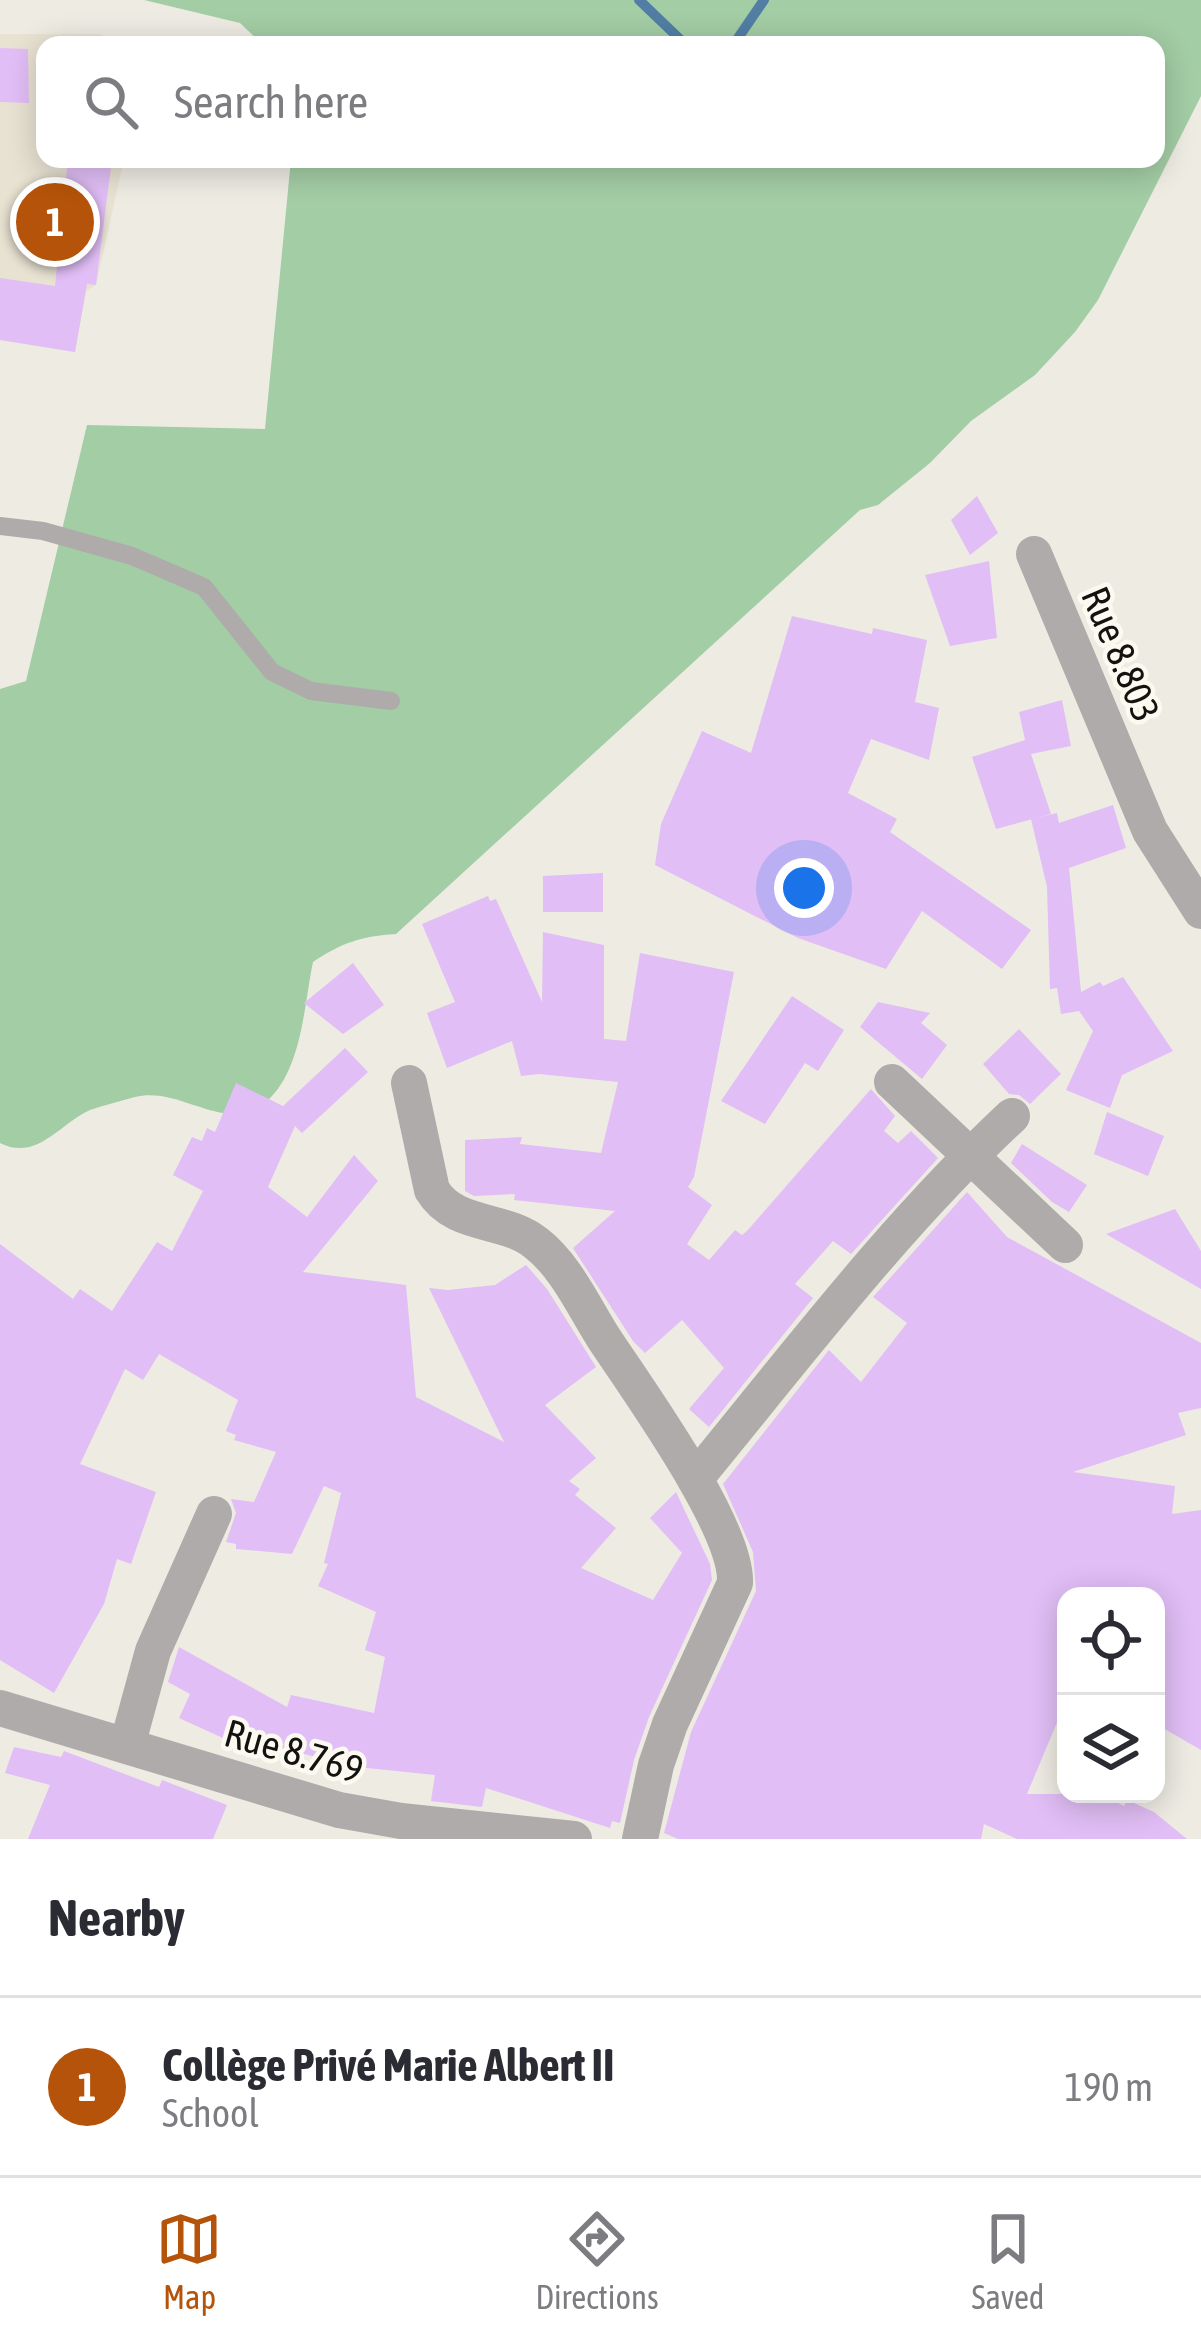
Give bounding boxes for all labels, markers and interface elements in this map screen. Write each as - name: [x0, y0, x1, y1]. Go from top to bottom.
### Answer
- search box: [36, 36, 1165, 168]
- icon: search: [78, 69, 144, 135]
- text: Search here: [174, 76, 368, 128]
- pin: 1: [16, 177, 94, 267]
- street label: Rue 8.803: [1073, 580, 1169, 728]
- your location: [774, 858, 834, 918]
- map controls: [1057, 1587, 1165, 1803]
- button: locate: [1057, 1587, 1165, 1695]
- button: layers: [1057, 1695, 1165, 1803]
- street label: Rue 8.769: [220, 1710, 368, 1792]
- text: Nearby: [48, 1888, 185, 1947]
- text: Collège Privé Marie Albert II: [162, 2039, 615, 2091]
- text: 1: [78, 2065, 96, 2109]
- text: 190 m: [1065, 2065, 1153, 2109]
- text: School: [162, 2091, 259, 2135]
- tab: Map: [156, 2206, 222, 2316]
- tab: Directions: [535, 2206, 659, 2316]
- tab: Saved: [972, 2206, 1044, 2316]

